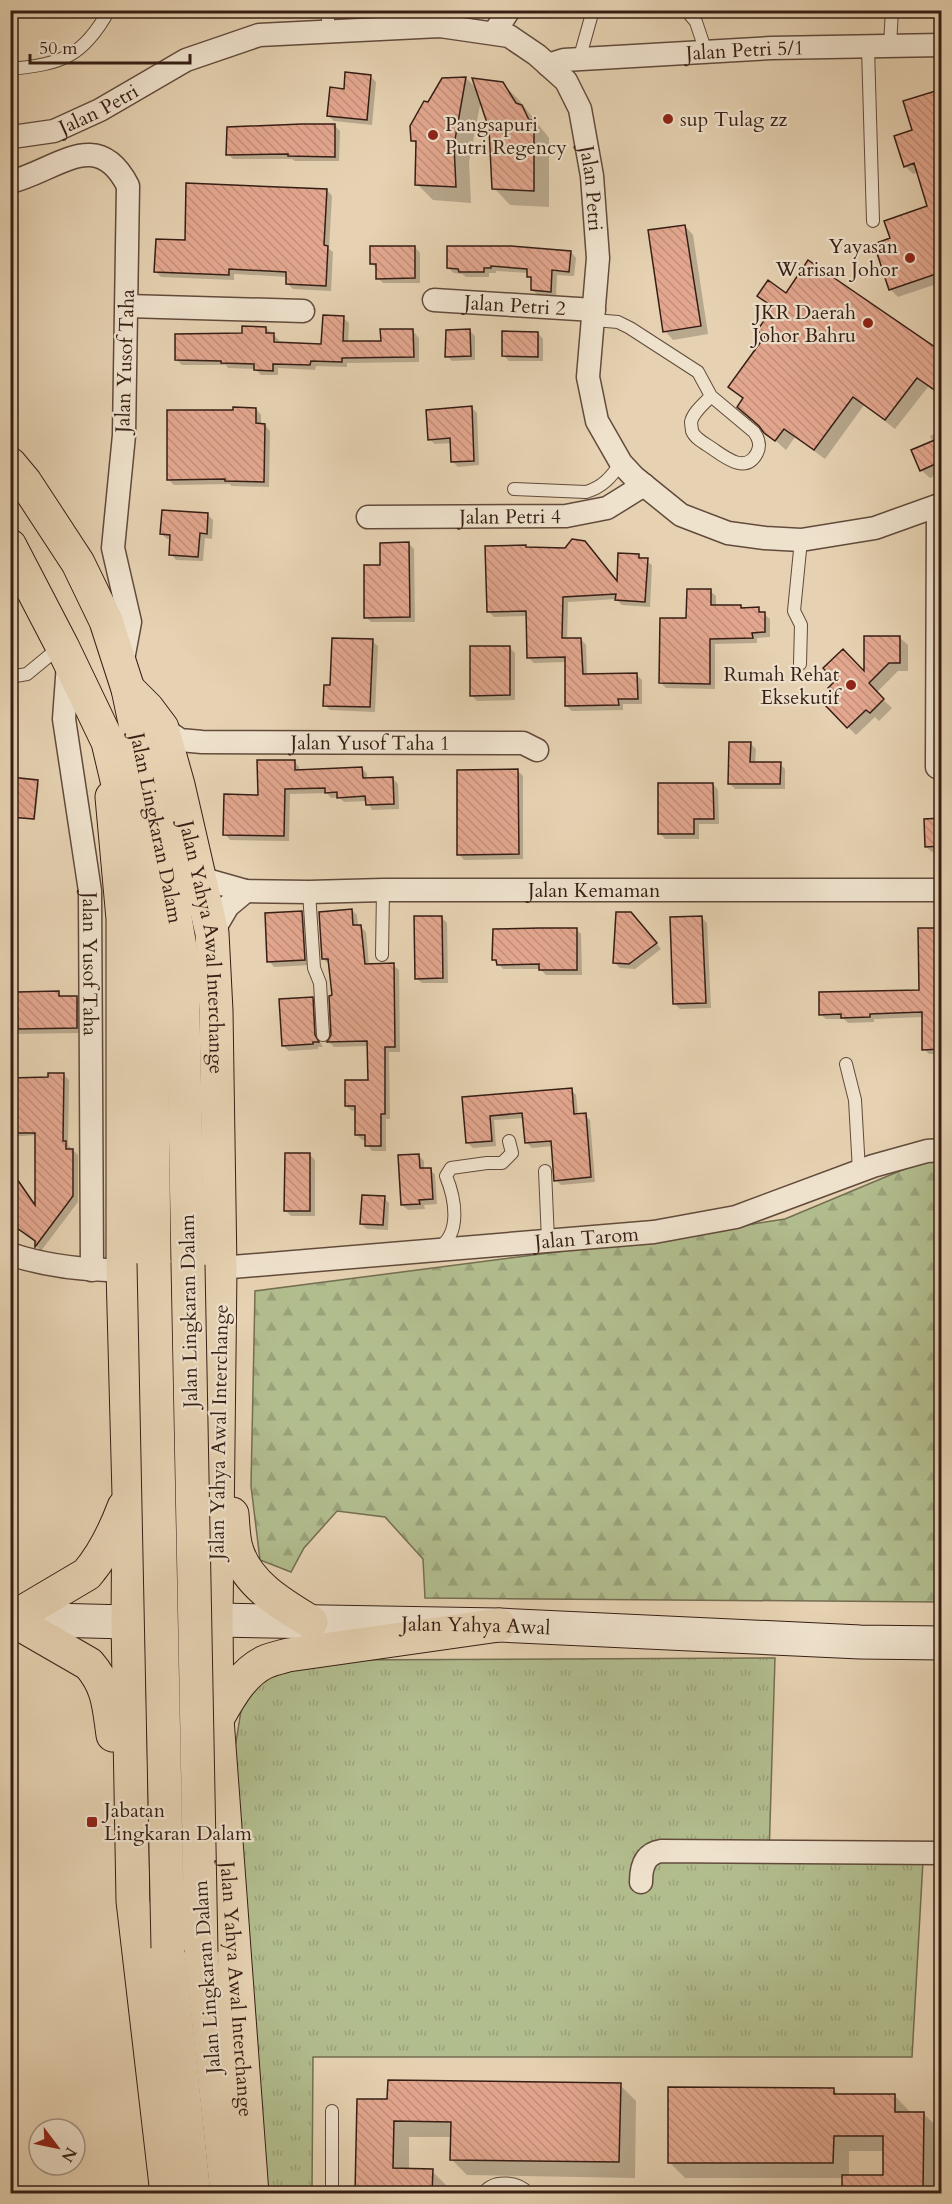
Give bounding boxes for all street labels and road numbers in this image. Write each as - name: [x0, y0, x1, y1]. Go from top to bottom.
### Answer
- street label: Jalan Petri 5/1: [682, 34, 804, 67]
- street label: Jalan Petri: [52, 77, 143, 142]
- street label: Jalan Petri: [573, 140, 610, 233]
- street label: Jalan Yusof Taha: [109, 288, 141, 436]
- street label: Jalan Petri 2: [460, 288, 566, 322]
- street label: Jalan Petri 4: [456, 503, 561, 530]
- street label: Jalan Lingkaran Dalam: [123, 727, 189, 925]
- street label: Jalan Yusof Taha 1: [288, 729, 450, 756]
- street label: Jalan Yahya Awal Interchange: [172, 815, 230, 1074]
- street label: Jalan Kemaman: [525, 877, 661, 904]
- street label: Jalan Yusof Taha: [76, 889, 104, 1036]
- street label: Jalan Lingkaran Dalam: [174, 1214, 204, 1411]
- street label: Jalan Tarom: [531, 1220, 640, 1256]
- street label: Jalan Yahya Awal Interchange: [203, 1304, 235, 1563]
- street label: Jalan Yahya Awal: [398, 1610, 551, 1641]
- street label: Jalan Yahya Awal Interchange: [214, 1858, 260, 2118]
- street label: Jalan Lingkaran Dalam: [187, 1879, 227, 2078]

